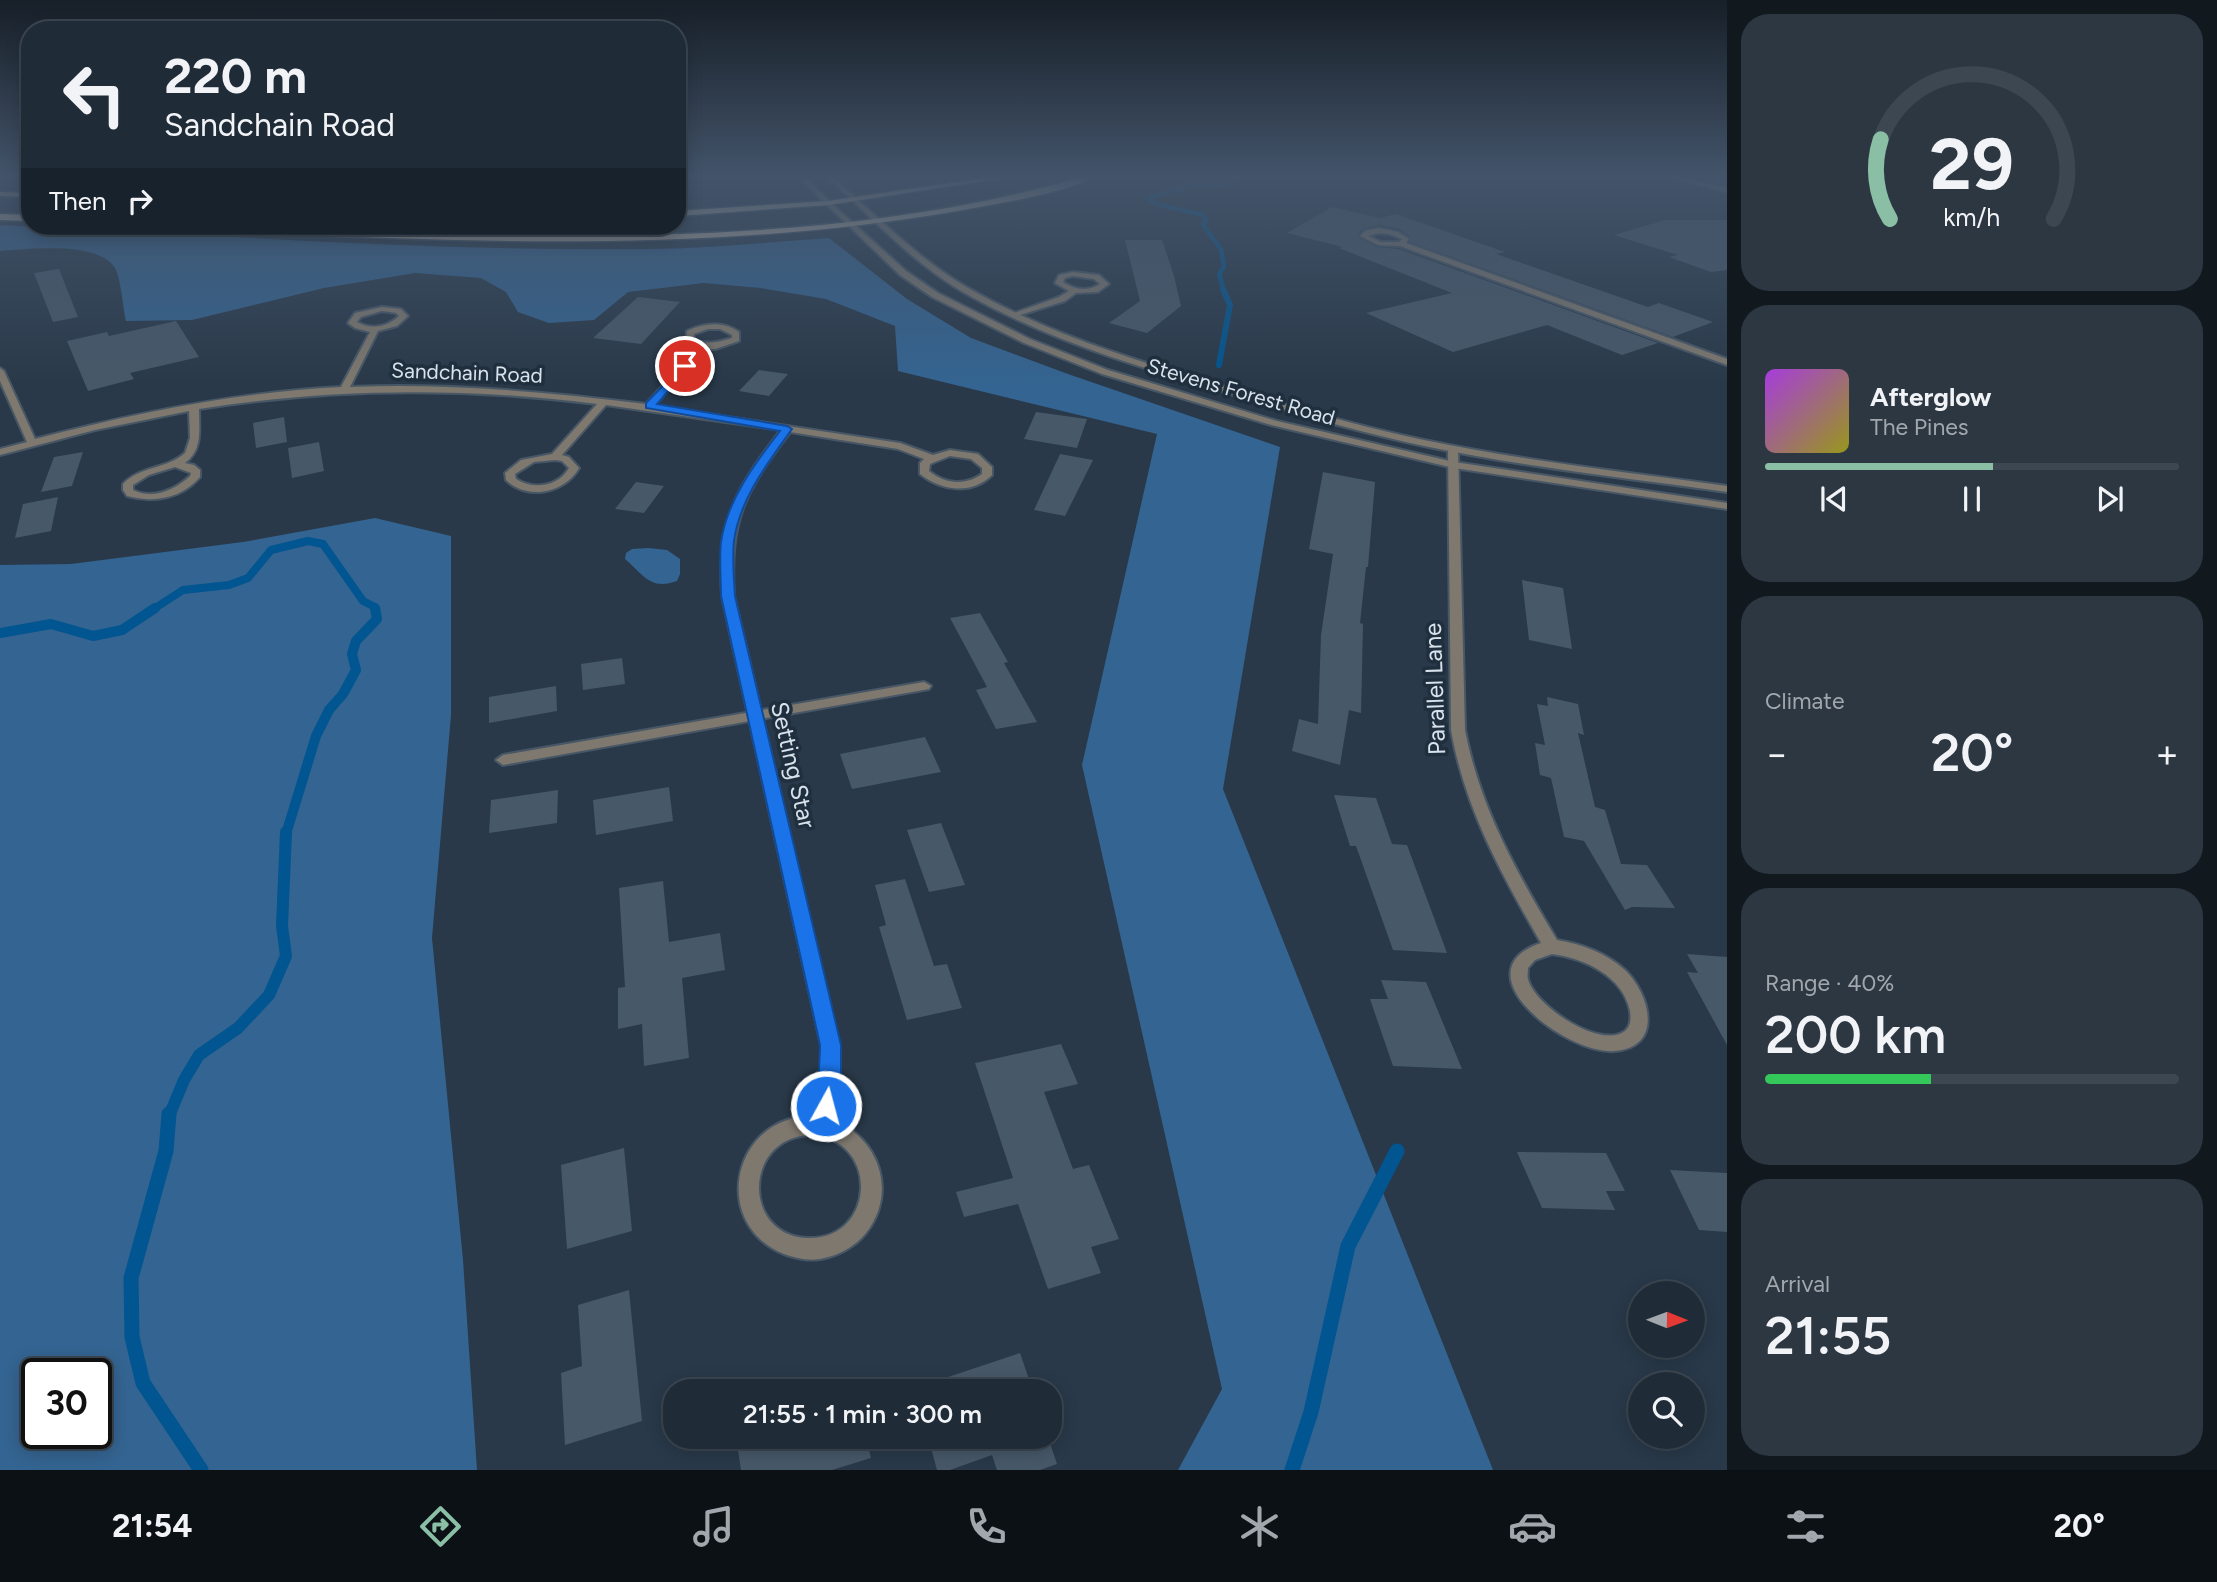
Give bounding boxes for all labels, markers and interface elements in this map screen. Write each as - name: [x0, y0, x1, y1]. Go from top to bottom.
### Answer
- text: 220 m: [164, 46, 307, 105]
- icon: left: [49, 49, 140, 140]
- text: Sandchain Road: [164, 106, 395, 144]
- text: 29: [1930, 120, 2014, 207]
- icon: right: [121, 182, 159, 220]
- text: Then: [49, 185, 107, 217]
- text: km/h: [1943, 201, 2001, 231]
- pin: [655, 336, 715, 396]
- icon: arrive: [666, 347, 704, 385]
- street label: Stevens Forest Road: [1144, 353, 1338, 430]
- street label: Sandchain Road: [391, 357, 543, 388]
- text: Afterglow: [1870, 381, 1992, 413]
- text: The Pines: [1870, 413, 1969, 441]
- icon: previous: [1815, 480, 1853, 518]
- icon: pause: [1953, 480, 1991, 518]
- icon: next: [2091, 480, 2129, 518]
- street label: Parallel Lane: [1418, 622, 1451, 756]
- text: Climate: [1765, 687, 1844, 715]
- street label: Setting Star: [765, 699, 822, 831]
- text: 20°: [1931, 722, 2013, 784]
- text: −: [1765, 731, 1789, 777]
- text: +: [2155, 731, 2179, 777]
- text: Range · 40%: [1765, 969, 1894, 997]
- text: 200 km: [1765, 1004, 1946, 1066]
- position arrow: [789, 1069, 863, 1143]
- text: Arrival: [1765, 1270, 1830, 1298]
- north arrow: [1628, 1281, 1704, 1358]
- map controls: [1628, 1281, 1705, 1449]
- text: 21:55: [1765, 1305, 1891, 1367]
- speed limit sign: 30: [21, 1358, 112, 1449]
- button: search: [1628, 1372, 1705, 1449]
- text: 21:55 · 1 min · 300 m: [743, 1398, 982, 1430]
- icon: directions: [416, 1502, 465, 1551]
- icon: music: [689, 1502, 738, 1551]
- icon: phone: [962, 1502, 1011, 1551]
- icon: climate: [1235, 1502, 1284, 1551]
- icon: car: [1508, 1502, 1557, 1551]
- icon: filters: [1781, 1502, 1830, 1551]
- text: 21:54: [112, 1507, 192, 1545]
- text: 20°: [2054, 1507, 2105, 1545]

